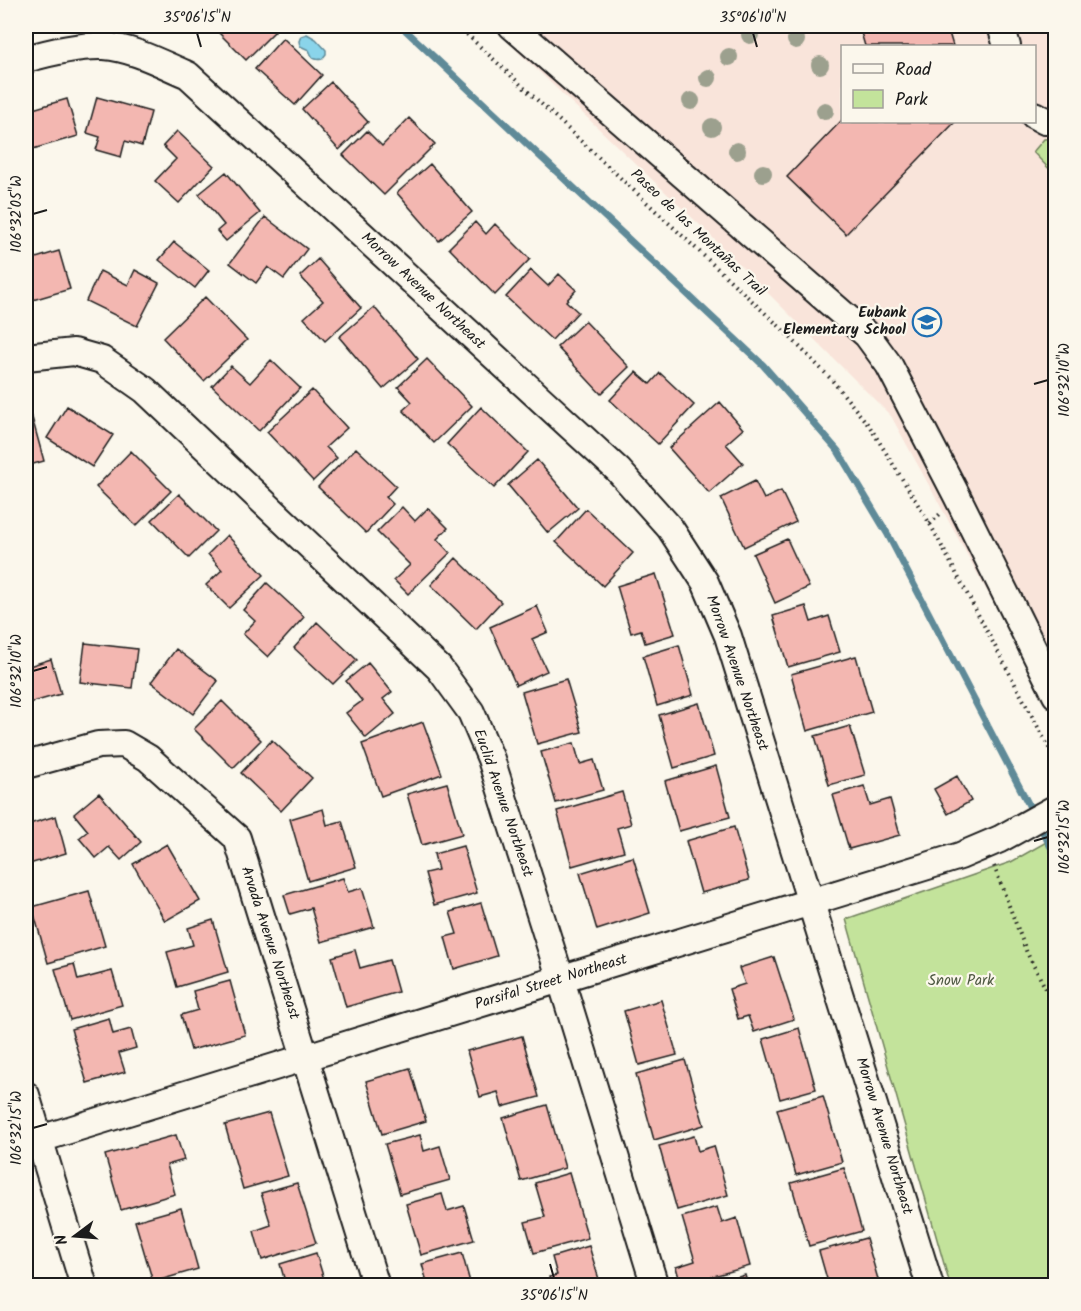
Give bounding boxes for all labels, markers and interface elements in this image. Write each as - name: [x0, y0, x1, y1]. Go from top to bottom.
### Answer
- text: 35°06'15"N: [163, 6, 231, 30]
- text: 35°06'10"N: [719, 6, 787, 30]
- legend: [841, 45, 1036, 123]
- text: Road: [895, 56, 932, 85]
- text: Park: [895, 86, 928, 115]
- street label: Paseo de las Montañas Trail: [624, 163, 772, 303]
- text: 106°32'05"W: [5, 175, 29, 253]
- street label: Morrow Avenue Northeast: [355, 227, 491, 356]
- place label: Eubank Elementary School: [783, 301, 907, 342]
- school or university icon: Eubank Elementary School: [911, 306, 943, 338]
- text: 106°32'10"W: [1053, 343, 1077, 417]
- street label: Morrow Avenue Northeast: [699, 592, 775, 754]
- text: 106°32'10"W: [5, 634, 29, 708]
- street label: Euclid Avenue Northeast: [466, 726, 540, 881]
- text: 106°32'15"W: [1053, 799, 1077, 874]
- street label: Arvada Avenue Northeast: [234, 863, 306, 1023]
- street label: Parsifal Street Northeast: [472, 947, 630, 1017]
- park label: Snow Park: [928, 969, 995, 993]
- street label: Morrow Avenue Northeast: [849, 1054, 919, 1218]
- text: 106°32'15"W: [5, 1090, 29, 1165]
- north arrow: [45, 1206, 105, 1266]
- text: N: [49, 1231, 75, 1248]
- text: 35°06'15"N: [520, 1284, 588, 1308]

